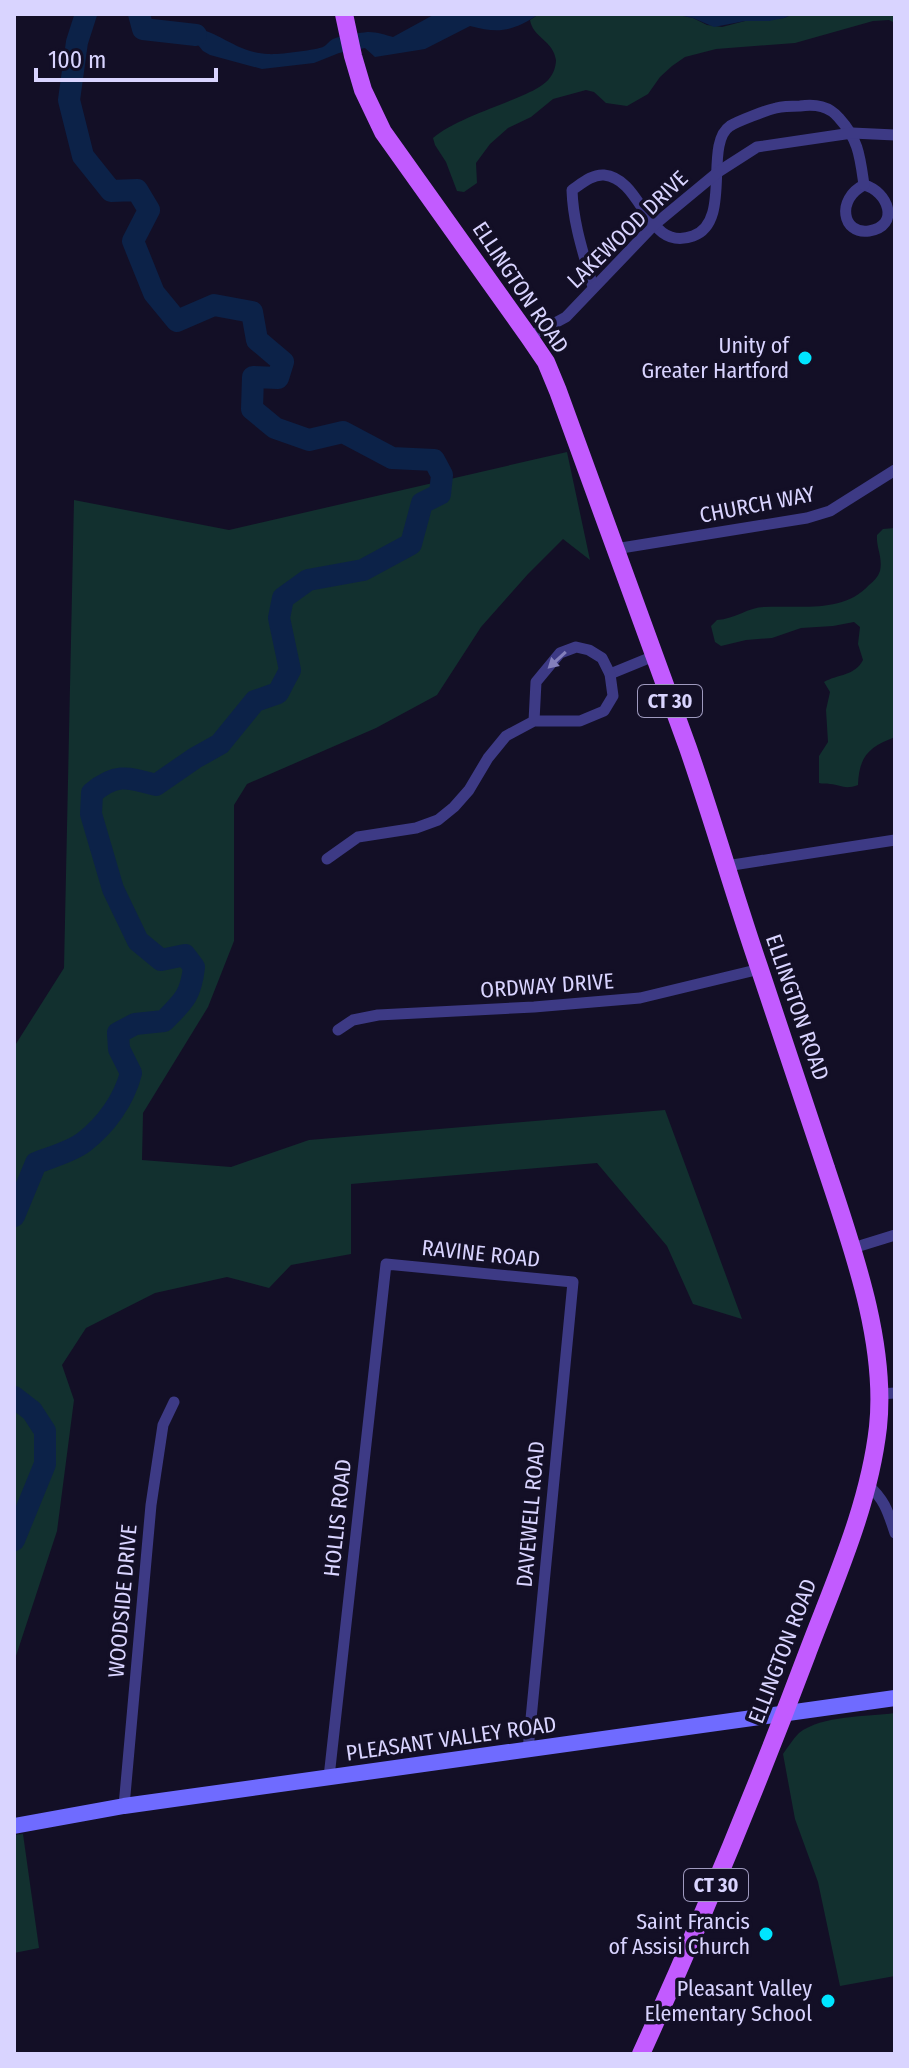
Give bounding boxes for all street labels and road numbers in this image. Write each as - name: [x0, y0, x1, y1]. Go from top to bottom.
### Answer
- street label: LAKEWOOD DRIVE: [561, 165, 693, 294]
- street label: ELLINGTON ROAD: [467, 216, 574, 358]
- street label: CHURCH WAY: [697, 480, 817, 529]
- road number: CT 30: [638, 685, 702, 717]
- street label: ELLINGTON ROAD: [760, 931, 835, 1084]
- street label: ORDWAY DRIVE: [479, 967, 615, 1004]
- street label: RAVINE ROAD: [420, 1234, 541, 1273]
- street label: DAVEWELL ROAD: [511, 1440, 550, 1588]
- street label: HOLLIS ROAD: [318, 1458, 357, 1578]
- street label: WOODSIDE DRIVE: [102, 1523, 143, 1679]
- street label: ELLINGTON ROAD: [743, 1575, 822, 1727]
- street label: PLEASANT VALLEY ROAD: [344, 1710, 558, 1767]
- road number: CT 30: [684, 1869, 748, 1901]

